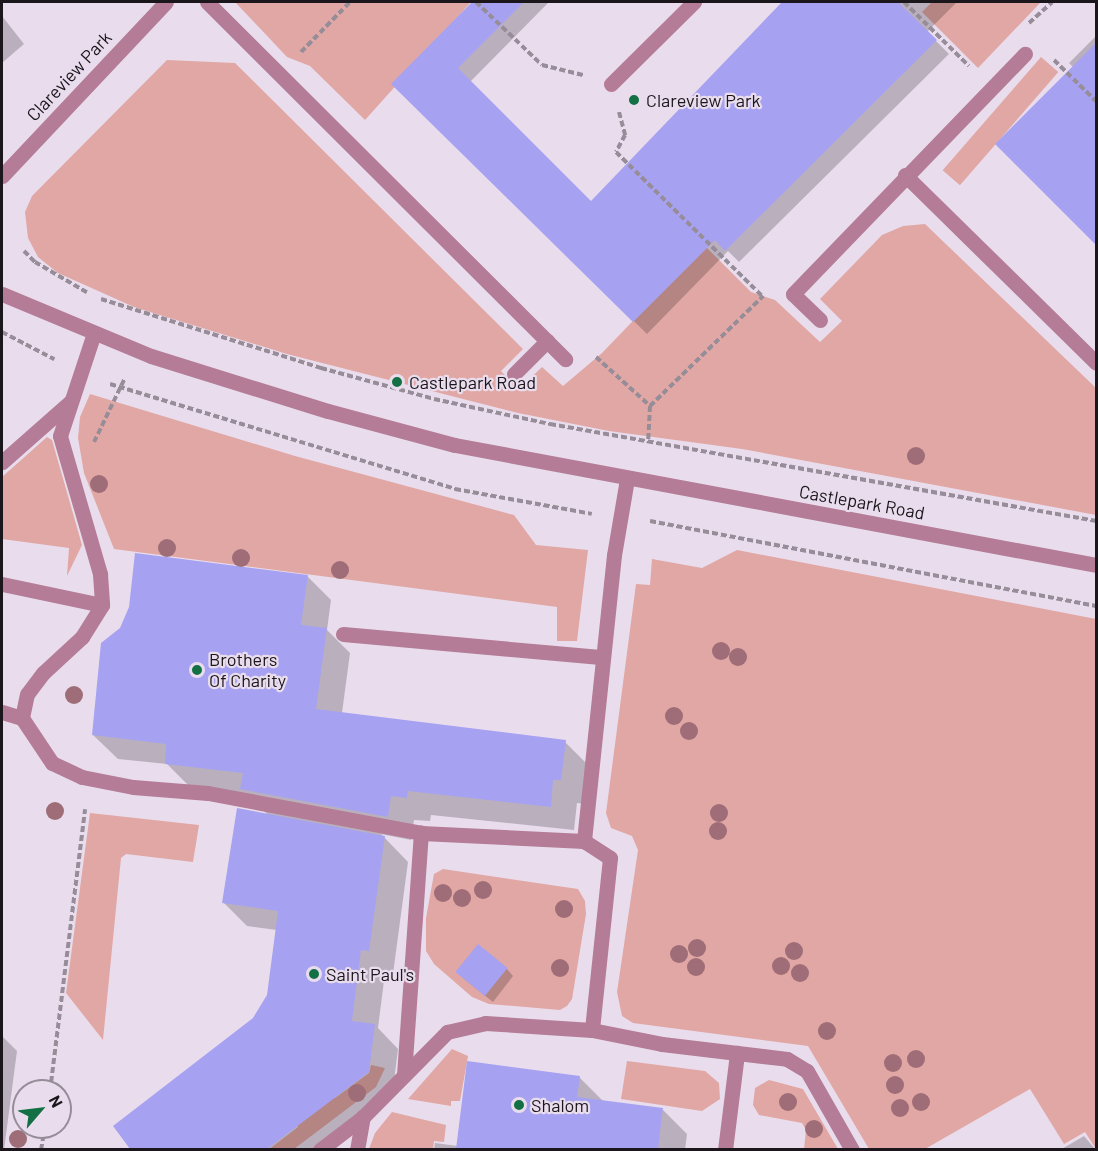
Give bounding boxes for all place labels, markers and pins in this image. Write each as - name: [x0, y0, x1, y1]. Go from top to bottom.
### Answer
- place label: Clareview Park: [646, 89, 761, 111]
- marker: Clareview Park: [627, 93, 641, 107]
- place label: Castlepark Road: [409, 371, 536, 393]
- marker: Castlepark Road: [390, 375, 404, 389]
- place label: Brothers Of Charity: [209, 649, 286, 692]
- marker: Brothers Of Charity: [190, 663, 204, 677]
- place label: Saint Paul's: [326, 963, 414, 985]
- marker: Saint Paul's: [307, 967, 321, 981]
- place label: Shalom: [531, 1094, 589, 1116]
- marker: Shalom: [512, 1098, 526, 1112]

